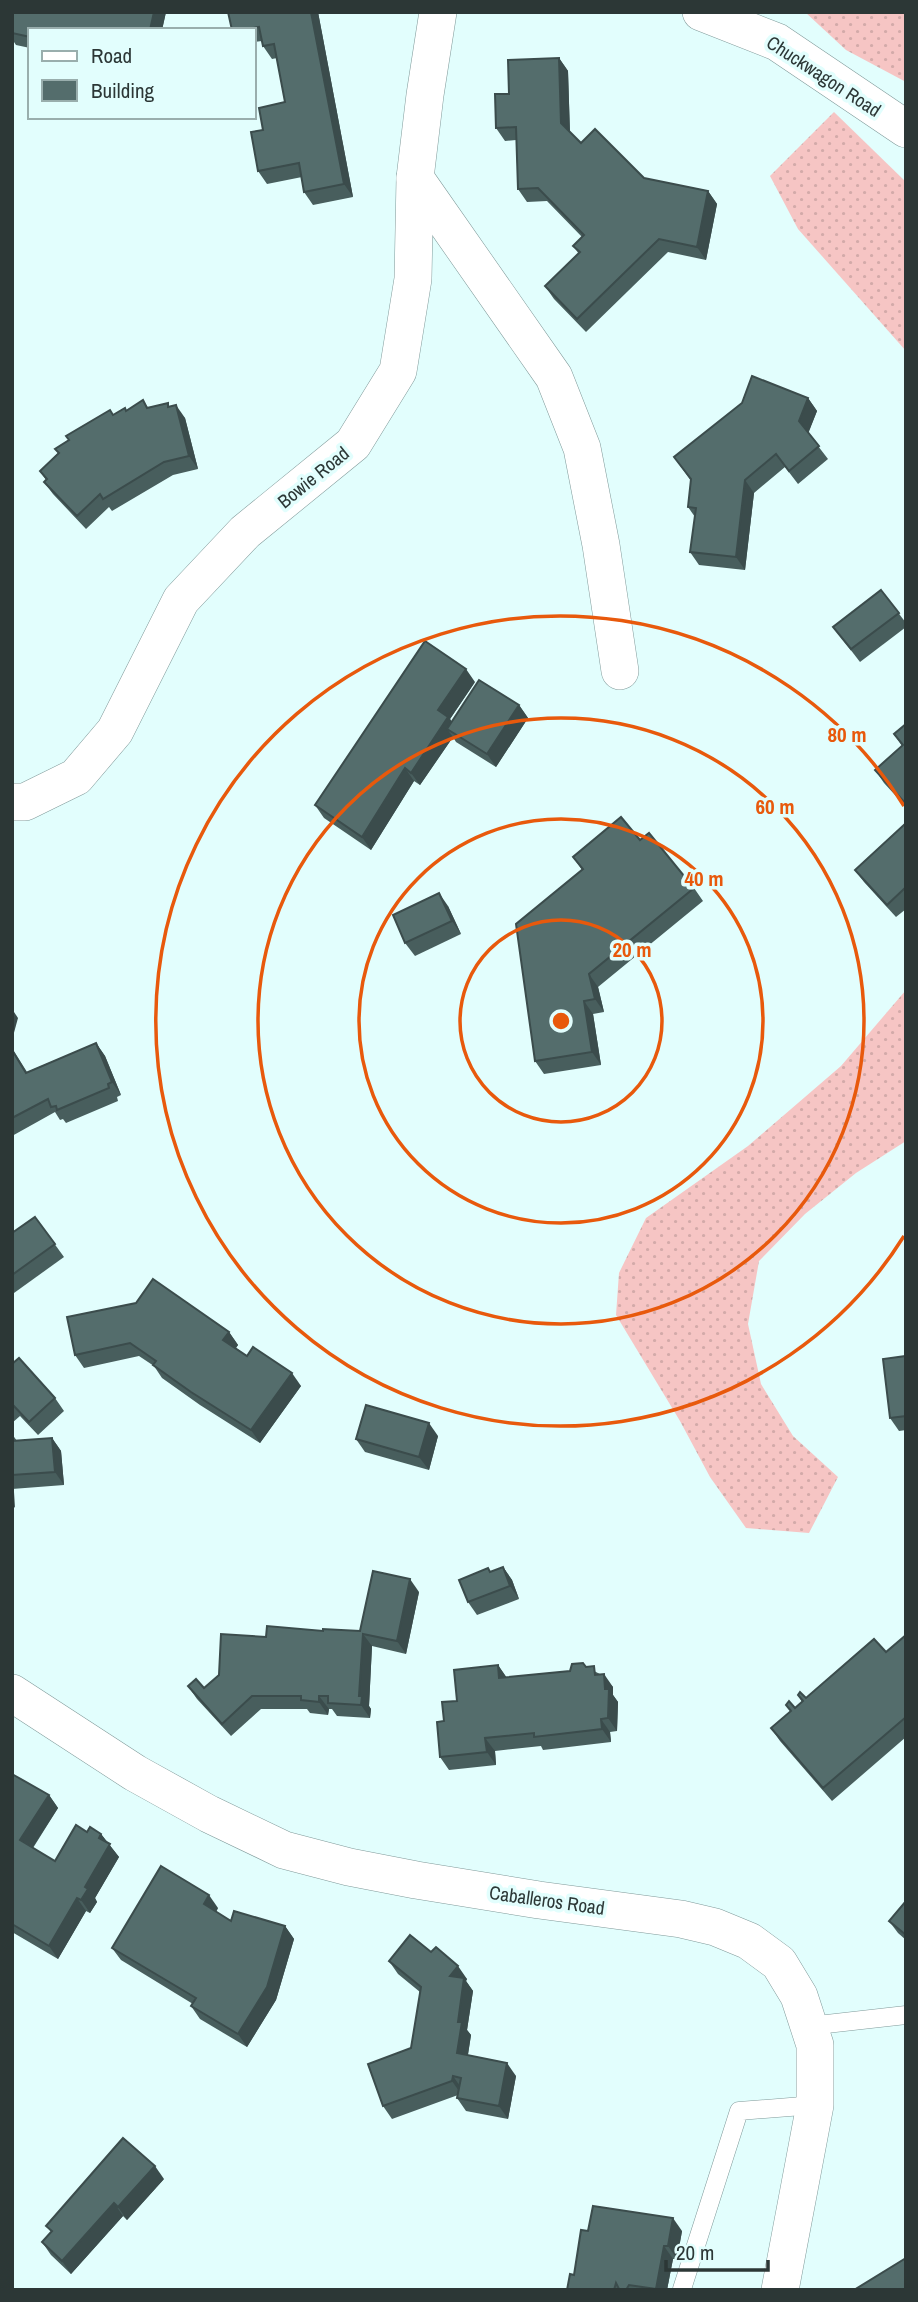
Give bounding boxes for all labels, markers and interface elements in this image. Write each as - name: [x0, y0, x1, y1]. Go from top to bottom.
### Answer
- legend: [28, 28, 256, 119]
- street label: Chuckwagon Road: [762, 29, 886, 123]
- text: Road: [91, 41, 132, 70]
- text: Building: [91, 76, 155, 105]
- street label: Bowie Road: [272, 440, 354, 514]
- text: 80 m: [827, 720, 867, 749]
- text: 60 m: [755, 792, 795, 821]
- text: 40 m: [684, 864, 724, 893]
- text: 20 m: [612, 935, 652, 964]
- centre of rings: [549, 1009, 573, 1033]
- street label: Caballeros Road: [488, 1879, 606, 1921]
- scale bar: [666, 2228, 768, 2272]
- text: 20 m: [676, 2238, 714, 2267]

